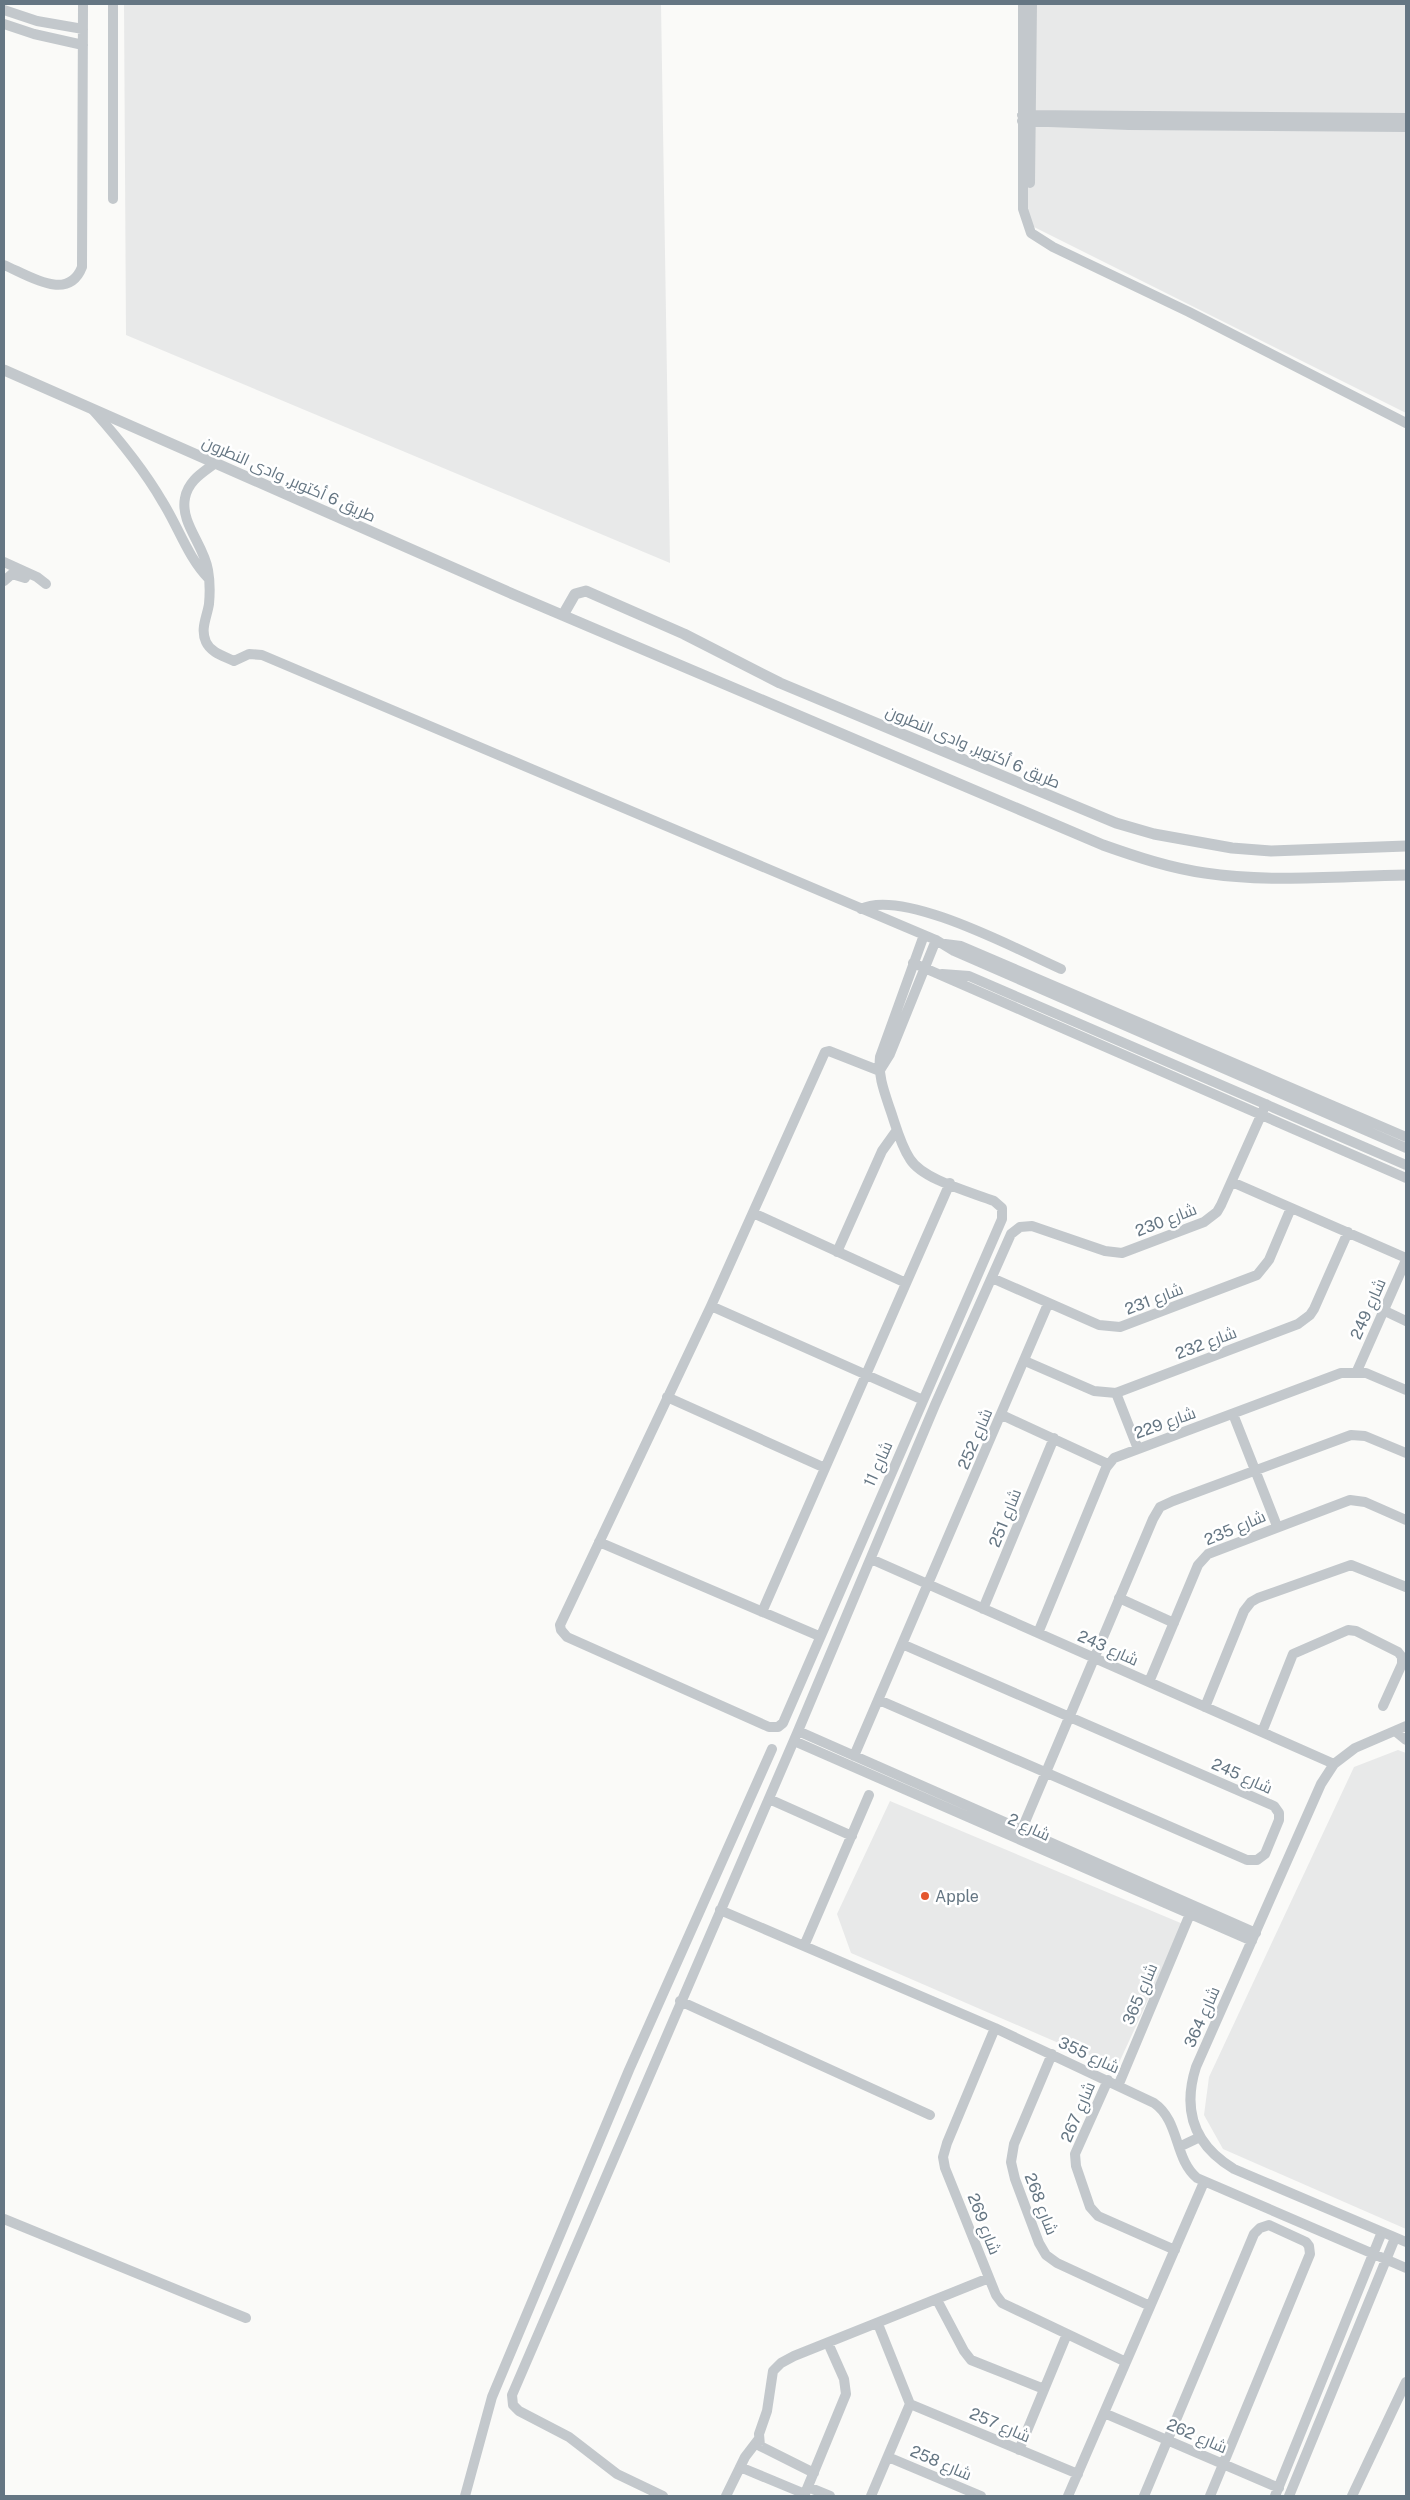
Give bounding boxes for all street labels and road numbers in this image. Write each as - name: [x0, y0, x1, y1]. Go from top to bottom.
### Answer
- street label: طريق 6 أكتوبر, وادى النطرون: [199, 432, 379, 527]
- street label: طريق 6 أكتوبر, وادى النطرون: [882, 702, 1063, 793]
- street label: شارع 230: [1133, 1200, 1200, 1242]
- street label: شارع 249: [1346, 1276, 1392, 1343]
- street label: شارع 231: [1122, 1279, 1187, 1321]
- street label: شارع 232: [1173, 1323, 1240, 1365]
- street label: شارع 229: [1132, 1403, 1199, 1445]
- street label: شارع 252: [954, 1406, 998, 1473]
- street label: شارع 11: [860, 1438, 898, 1491]
- street label: شارع 251: [985, 1486, 1027, 1551]
- street label: شارع 235: [1201, 1507, 1269, 1551]
- street label: شارع 243: [1074, 1626, 1141, 1672]
- street label: شارع 245: [1208, 1754, 1275, 1800]
- street label: شارع 2: [1004, 1809, 1053, 1847]
- street label: شارع 365: [1119, 1960, 1163, 2028]
- street label: شارع 364: [1180, 1984, 1226, 2051]
- street label: شارع 355: [1054, 2033, 1123, 2079]
- street label: شارع 267: [1057, 2079, 1101, 2146]
- street label: شارع 268: [1019, 2170, 1061, 2238]
- street label: شارع 269: [962, 2191, 1004, 2258]
- street label: شارع 257: [966, 2404, 1033, 2448]
- street label: شارع 262: [1163, 2415, 1230, 2459]
- street label: شارع 258: [907, 2442, 975, 2486]

